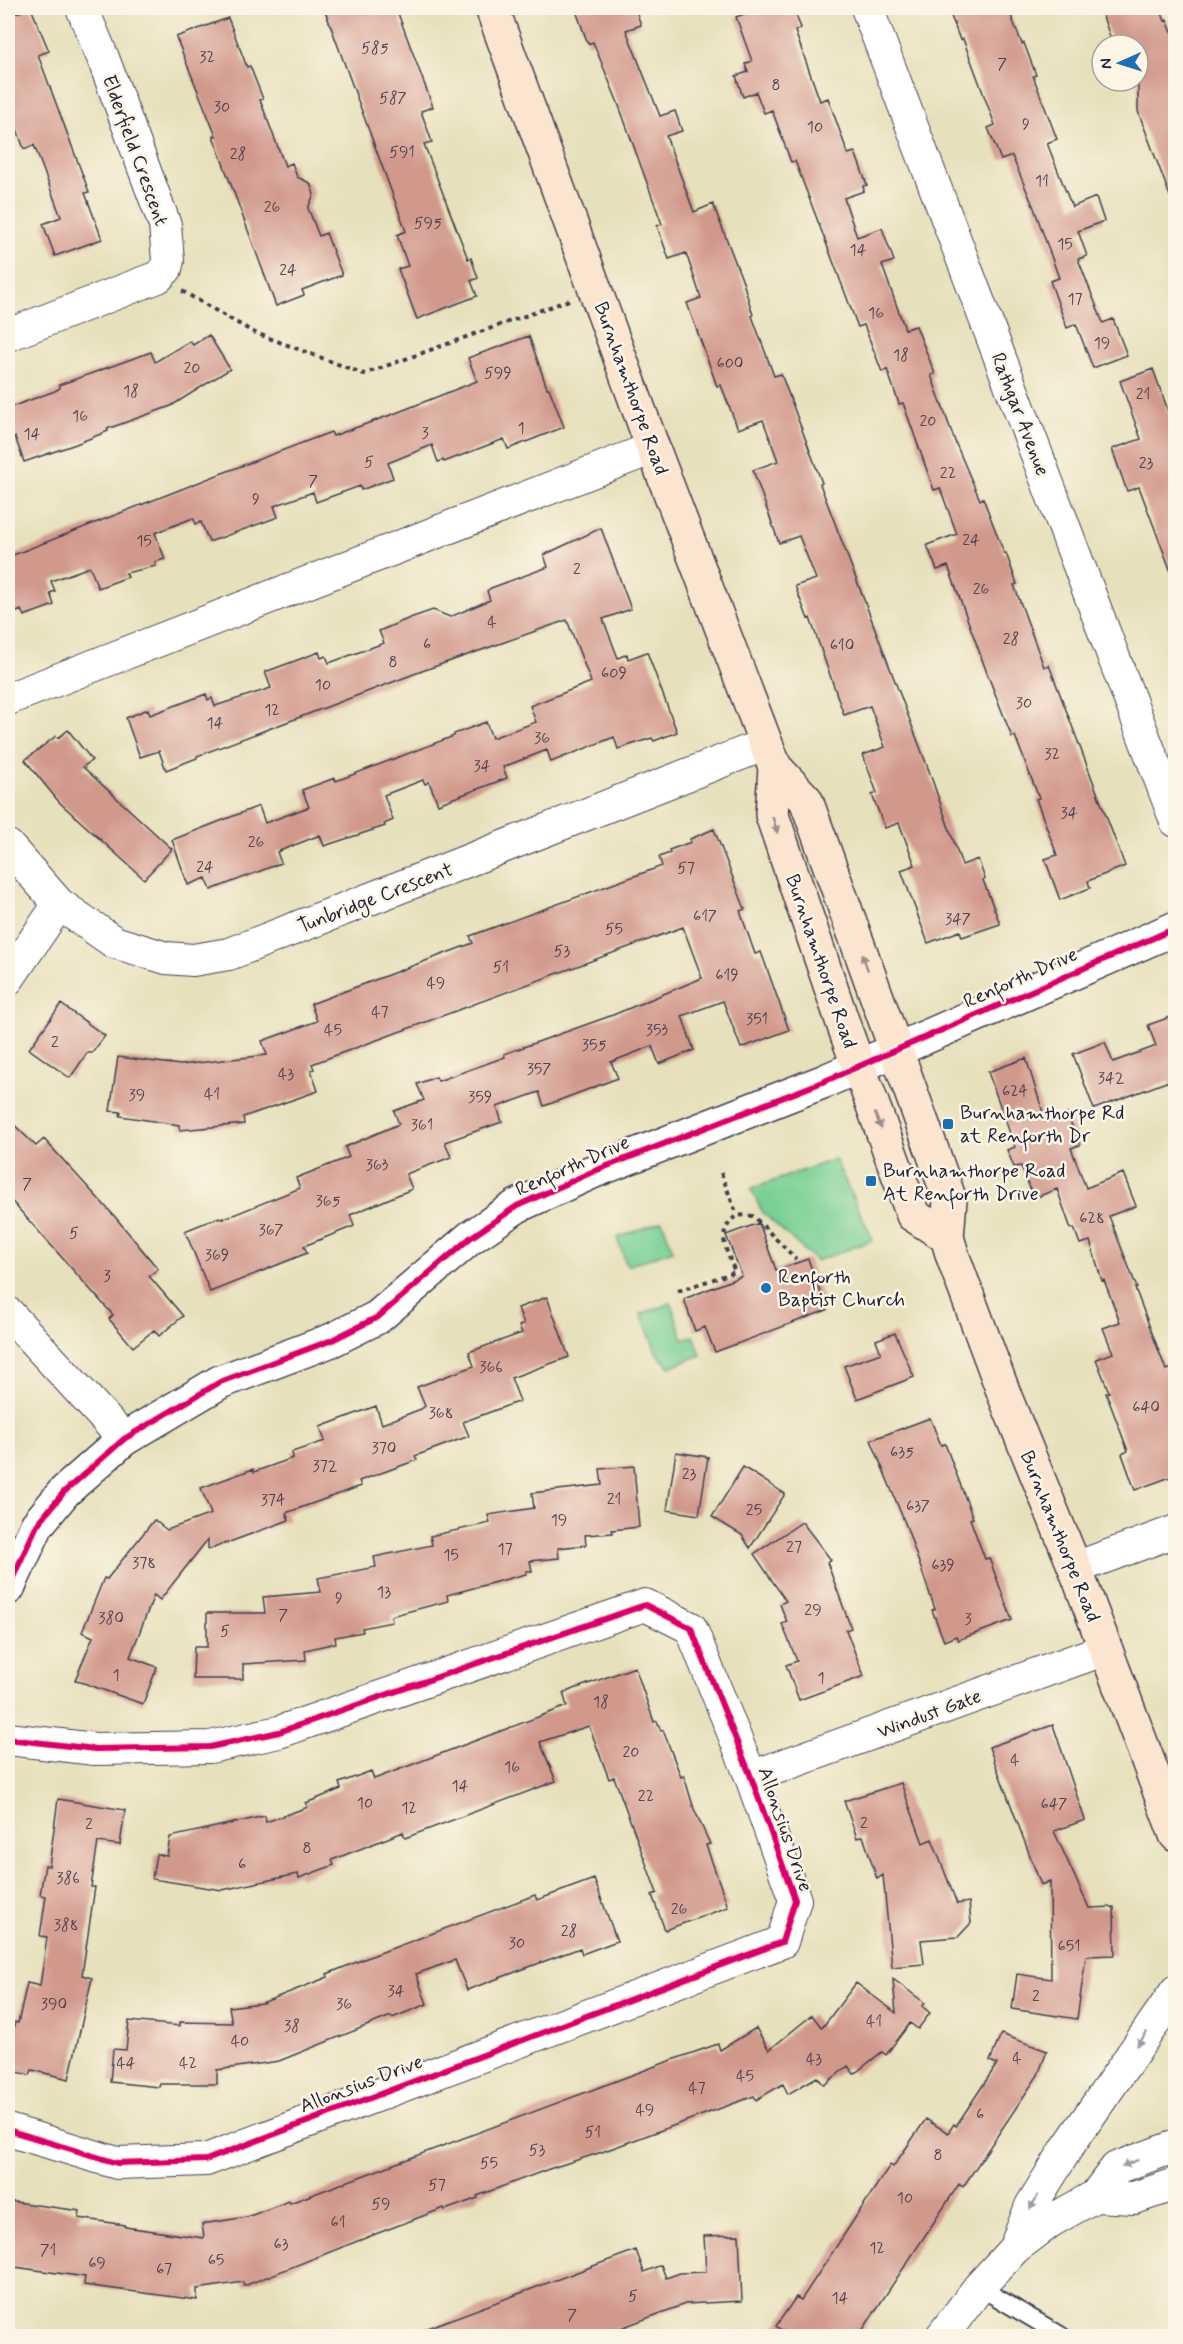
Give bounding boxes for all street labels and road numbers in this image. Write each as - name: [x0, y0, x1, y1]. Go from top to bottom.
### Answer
- street label: Elderfield Crescent: [95, 71, 174, 230]
- street label: Burnhamthorpe Road: [587, 298, 674, 479]
- street label: Rathgar Avenue: [984, 349, 1055, 480]
- street label: Tunbridge Crescent: [294, 856, 457, 941]
- street label: Burnhamthorpe Road: [778, 871, 863, 1052]
- street label: Renforth Drive: [959, 941, 1083, 1017]
- street label: Renforth Drive: [511, 1129, 635, 1205]
- street label: Burnhamthorpe Road: [1013, 1447, 1106, 1626]
- street label: Windust Gate: [874, 1683, 985, 1746]
- street label: Allonsius Drive: [751, 1764, 819, 1895]
- street label: Allonsius Drive: [296, 2048, 427, 2120]

